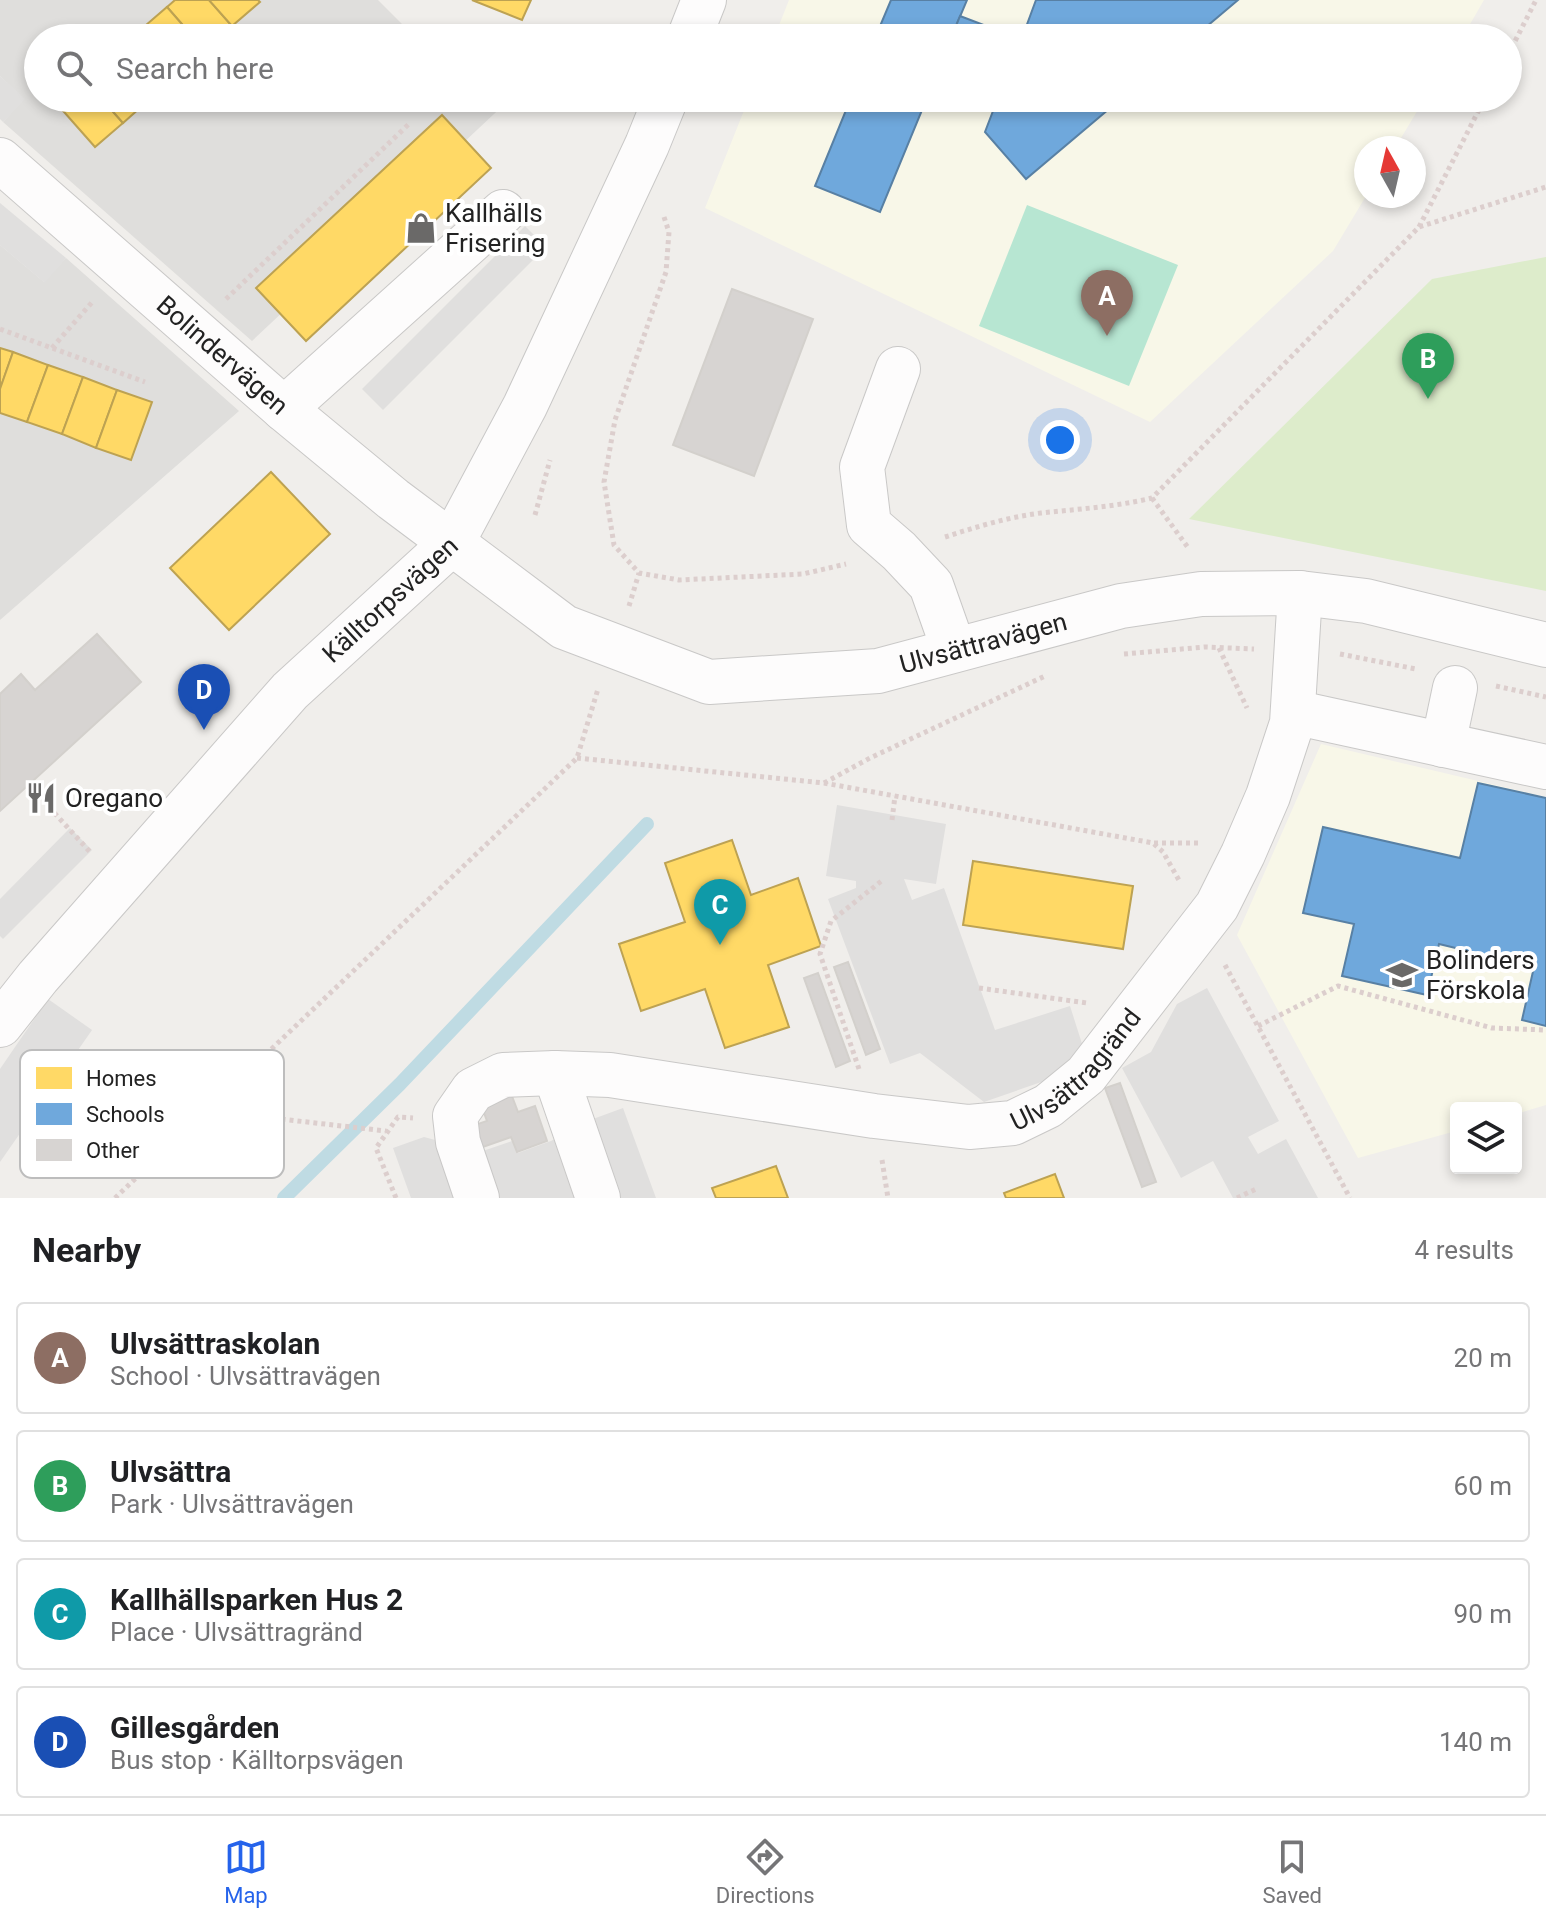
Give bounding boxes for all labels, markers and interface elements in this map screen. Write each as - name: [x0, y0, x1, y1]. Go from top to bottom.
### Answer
- search box: [24, 24, 1522, 112]
- icon: search: [52, 46, 96, 90]
- text: Search here: [116, 51, 274, 86]
- north arrow: [1354, 136, 1426, 208]
- place label: Kallhälls Frisering: [445, 198, 545, 258]
- shop icon: Kallhälls Frisering: [404, 211, 438, 245]
- pin: A: [1081, 270, 1133, 336]
- street label: Bolindervägen: [151, 290, 294, 421]
- pin: B: [1402, 333, 1454, 399]
- your location: [1040, 420, 1080, 460]
- street label: Källtorpsvägen: [316, 530, 464, 669]
- street label: Ulvsättravägen: [896, 606, 1070, 680]
- pin: D: [178, 664, 230, 730]
- restaurant icon: Oregano: [24, 781, 58, 815]
- place label: Oregano: [65, 783, 163, 813]
- pin: C: [694, 879, 746, 945]
- place label: Bolinders Förskola: [1426, 945, 1535, 1005]
- school or university icon: Bolinders Förskola: [1385, 958, 1419, 992]
- street label: Ulvsättragränd: [1006, 1003, 1147, 1137]
- legend: [20, 1050, 284, 1178]
- text: Homes: [86, 1066, 157, 1091]
- text: Schools: [86, 1102, 165, 1127]
- map controls: [1450, 1102, 1522, 1174]
- button: layers: [1450, 1102, 1522, 1174]
- text: Other: [86, 1138, 140, 1163]
- text: Nearby: [32, 1230, 141, 1270]
- text: 4 results: [1415, 1235, 1514, 1265]
- text: Ulvsättraskolan: [110, 1326, 320, 1361]
- text: A: [51, 1343, 69, 1373]
- text: 20 m: [1454, 1343, 1512, 1373]
- text: School · Ulvsättravägen: [110, 1361, 381, 1391]
- text: Ulvsättra: [110, 1454, 231, 1489]
- text: B: [52, 1471, 68, 1501]
- text: 60 m: [1454, 1471, 1512, 1501]
- text: Park · Ulvsättravägen: [110, 1489, 354, 1519]
- text: Kallhällsparken Hus 2: [110, 1582, 403, 1617]
- text: C: [51, 1599, 69, 1629]
- text: 90 m: [1454, 1599, 1512, 1629]
- text: Place · Ulvsättragränd: [110, 1617, 363, 1647]
- text: Gillesgården: [110, 1710, 280, 1745]
- text: D: [52, 1727, 68, 1757]
- text: 140 m: [1439, 1727, 1512, 1757]
- text: Bus stop · Källtorpsvägen: [110, 1745, 404, 1775]
- tab: Map: [224, 1835, 268, 1908]
- tab: Directions: [716, 1835, 815, 1908]
- tab: Saved: [1263, 1835, 1322, 1908]

